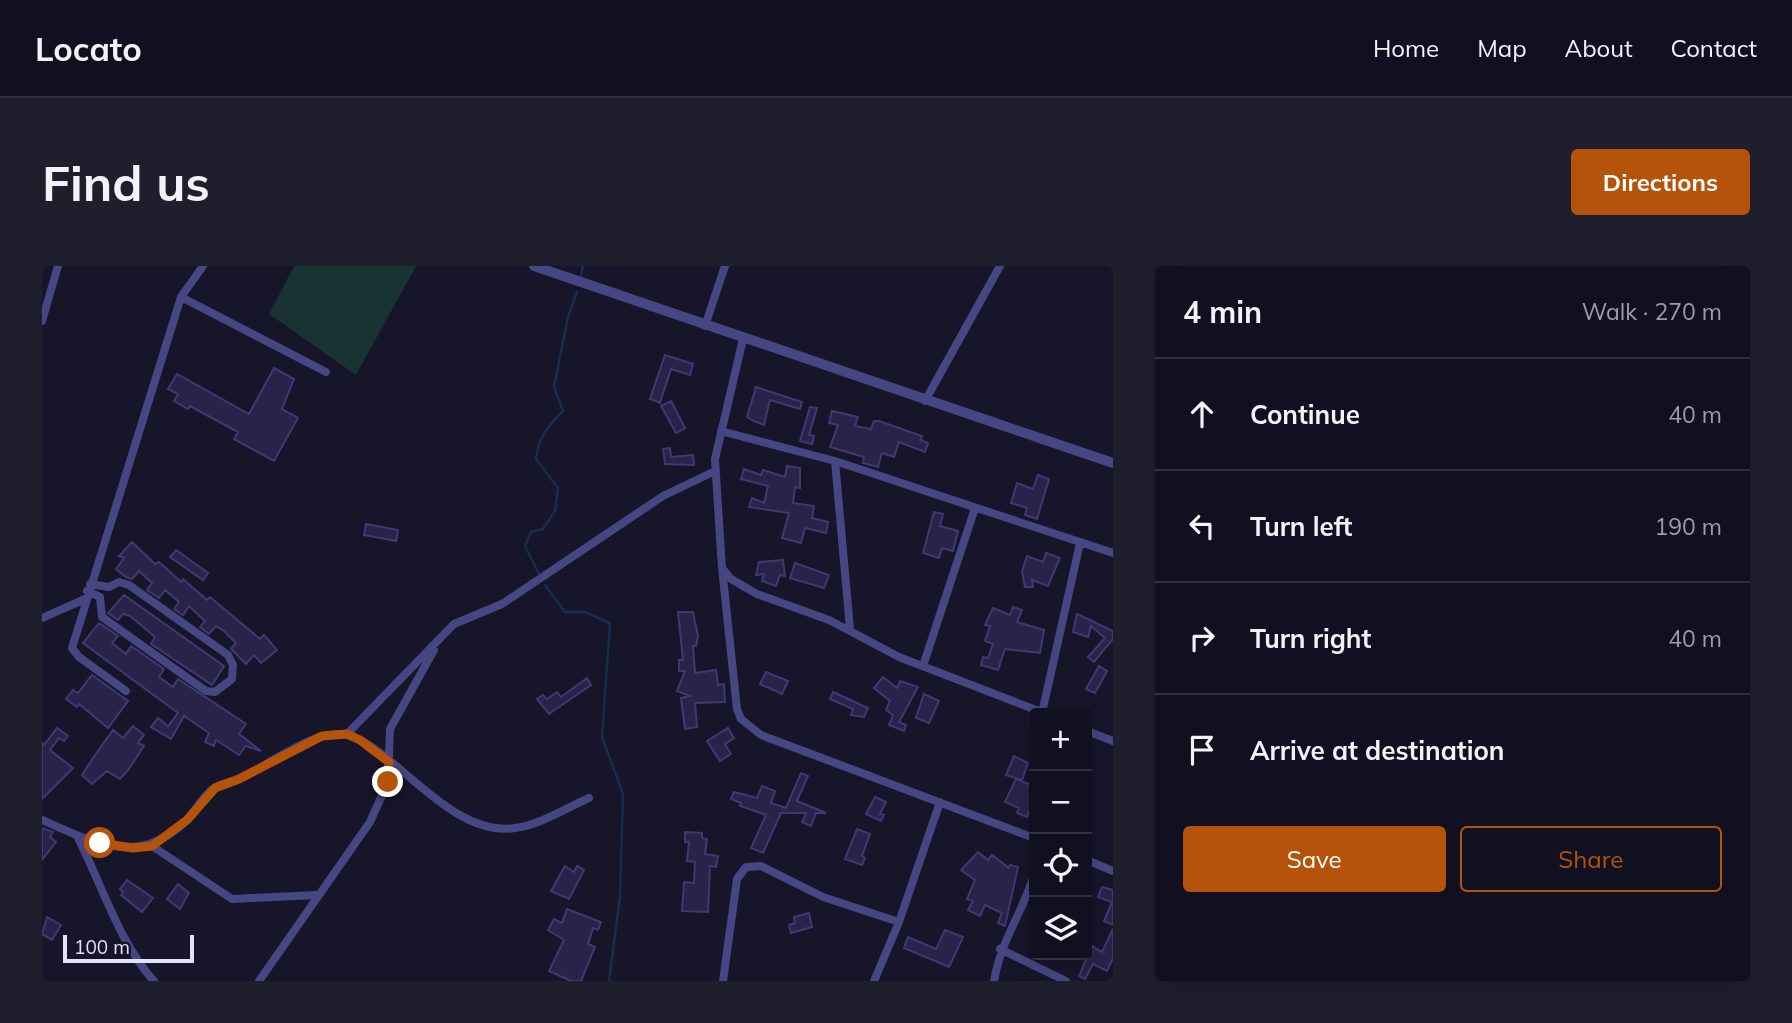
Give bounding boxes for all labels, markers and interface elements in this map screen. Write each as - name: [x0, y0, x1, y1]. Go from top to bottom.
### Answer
- text: Locato: [35, 28, 142, 69]
- text: Home: [1373, 33, 1439, 63]
- text: Map: [1477, 33, 1527, 63]
- text: About: [1565, 33, 1633, 63]
- text: Contact: [1671, 33, 1757, 63]
- button: Directions: [1571, 149, 1750, 215]
- text: Find us: [42, 152, 210, 213]
- text: 4 min: [1183, 293, 1262, 331]
- text: Walk · 270 m: [1582, 297, 1722, 326]
- icon: ahead: [1183, 395, 1221, 433]
- text: Continue: [1250, 398, 1360, 431]
- text: 40 m: [1668, 400, 1722, 429]
- icon: left: [1183, 507, 1221, 545]
- text: Turn left: [1250, 510, 1352, 543]
- text: 190 m: [1654, 512, 1722, 541]
- icon: right: [1183, 619, 1221, 657]
- text: Turn right: [1250, 622, 1371, 655]
- text: 40 m: [1668, 624, 1722, 653]
- map controls: [1029, 708, 1092, 960]
- button: +: [1029, 708, 1092, 771]
- icon: arrive: [1183, 731, 1221, 769]
- text: Arrive at destination: [1250, 734, 1505, 767]
- route end: [372, 766, 403, 797]
- button: −: [1029, 771, 1092, 834]
- button: Save: [1183, 826, 1446, 892]
- button: Share: [1460, 826, 1722, 892]
- route start: [84, 827, 115, 858]
- button: locate: [1029, 834, 1092, 897]
- button: layers: [1029, 897, 1092, 960]
- scale bar: [63, 932, 194, 964]
- text: 100 m: [74, 935, 130, 959]

